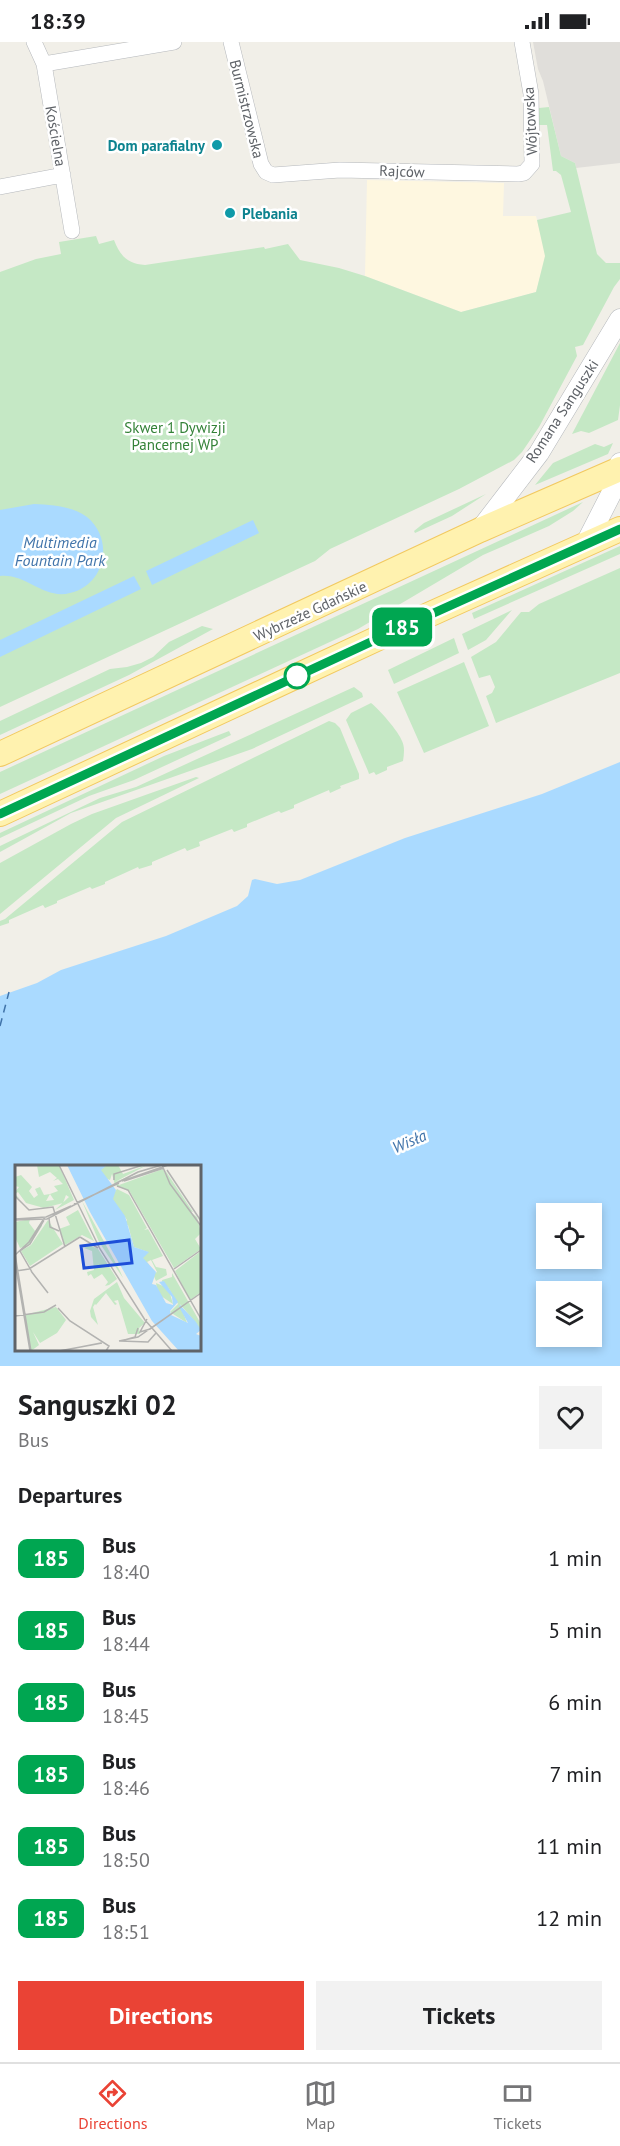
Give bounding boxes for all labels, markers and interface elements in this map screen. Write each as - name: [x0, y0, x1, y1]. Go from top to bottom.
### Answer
- text: 18:39: [30, 7, 86, 35]
- street label: Burmistrzowska: [226, 58, 268, 160]
- street label: Wójtowska: [519, 86, 541, 156]
- street label: Kościelna: [41, 104, 71, 168]
- place label: Dom parafialny: [108, 136, 206, 155]
- marker: Dom parafialny: [210, 138, 224, 152]
- street label: Rajców: [379, 161, 425, 181]
- place label: Plebania: [242, 204, 298, 223]
- marker: Plebania: [223, 206, 237, 220]
- street label: Romana Sanguszki: [521, 356, 603, 466]
- park label: Skwer 1 Dywizji Pancernej WP: [124, 418, 226, 454]
- water label: Multimedia Fountain Park: [15, 532, 106, 570]
- street label: Wybrzeże Gdańskie: [251, 577, 369, 645]
- line badge: 185: [368, 608, 436, 646]
- text: 185: [384, 614, 420, 641]
- unlabelled marker: [284, 663, 310, 689]
- water label: Wisła: [389, 1125, 429, 1157]
- inset map: [15, 1165, 201, 1351]
- map controls: [536, 1203, 602, 1347]
- button: locate: [536, 1203, 602, 1269]
- button: layers: [536, 1281, 602, 1347]
- text: Sanguszki 02: [18, 1386, 177, 1423]
- button: heart: [539, 1386, 602, 1449]
- text: Bus: [18, 1427, 49, 1453]
- text: Departures: [18, 1481, 122, 1509]
- text: Bus: [102, 1531, 136, 1559]
- text: 1 min: [548, 1544, 602, 1572]
- text: 185: [33, 1545, 69, 1572]
- text: 18:40: [102, 1559, 150, 1585]
- text: Bus: [102, 1603, 136, 1631]
- text: 5 min: [548, 1616, 602, 1644]
- text: 185: [33, 1617, 69, 1644]
- text: 18:44: [102, 1631, 150, 1657]
- text: Bus: [102, 1675, 136, 1703]
- text: 6 min: [548, 1688, 602, 1716]
- text: 185: [33, 1689, 69, 1716]
- text: 18:45: [102, 1703, 150, 1729]
- text: Bus: [102, 1747, 136, 1775]
- text: 7 min: [550, 1760, 602, 1788]
- text: 185: [33, 1761, 69, 1788]
- text: 18:46: [102, 1775, 150, 1801]
- text: Bus: [102, 1819, 136, 1847]
- text: 11 min: [536, 1832, 602, 1860]
- text: 185: [33, 1833, 69, 1860]
- text: 18:50: [102, 1847, 150, 1873]
- text: Bus: [102, 1891, 136, 1919]
- text: 12 min: [536, 1904, 602, 1932]
- text: 185: [33, 1905, 69, 1932]
- text: 18:51: [102, 1919, 150, 1945]
- button: Directions: [18, 1981, 304, 2050]
- button: Tickets: [316, 1981, 602, 2050]
- tab: Directions: [78, 2077, 147, 2133]
- tab: Map: [304, 2077, 337, 2133]
- tab: Tickets: [494, 2077, 542, 2133]

